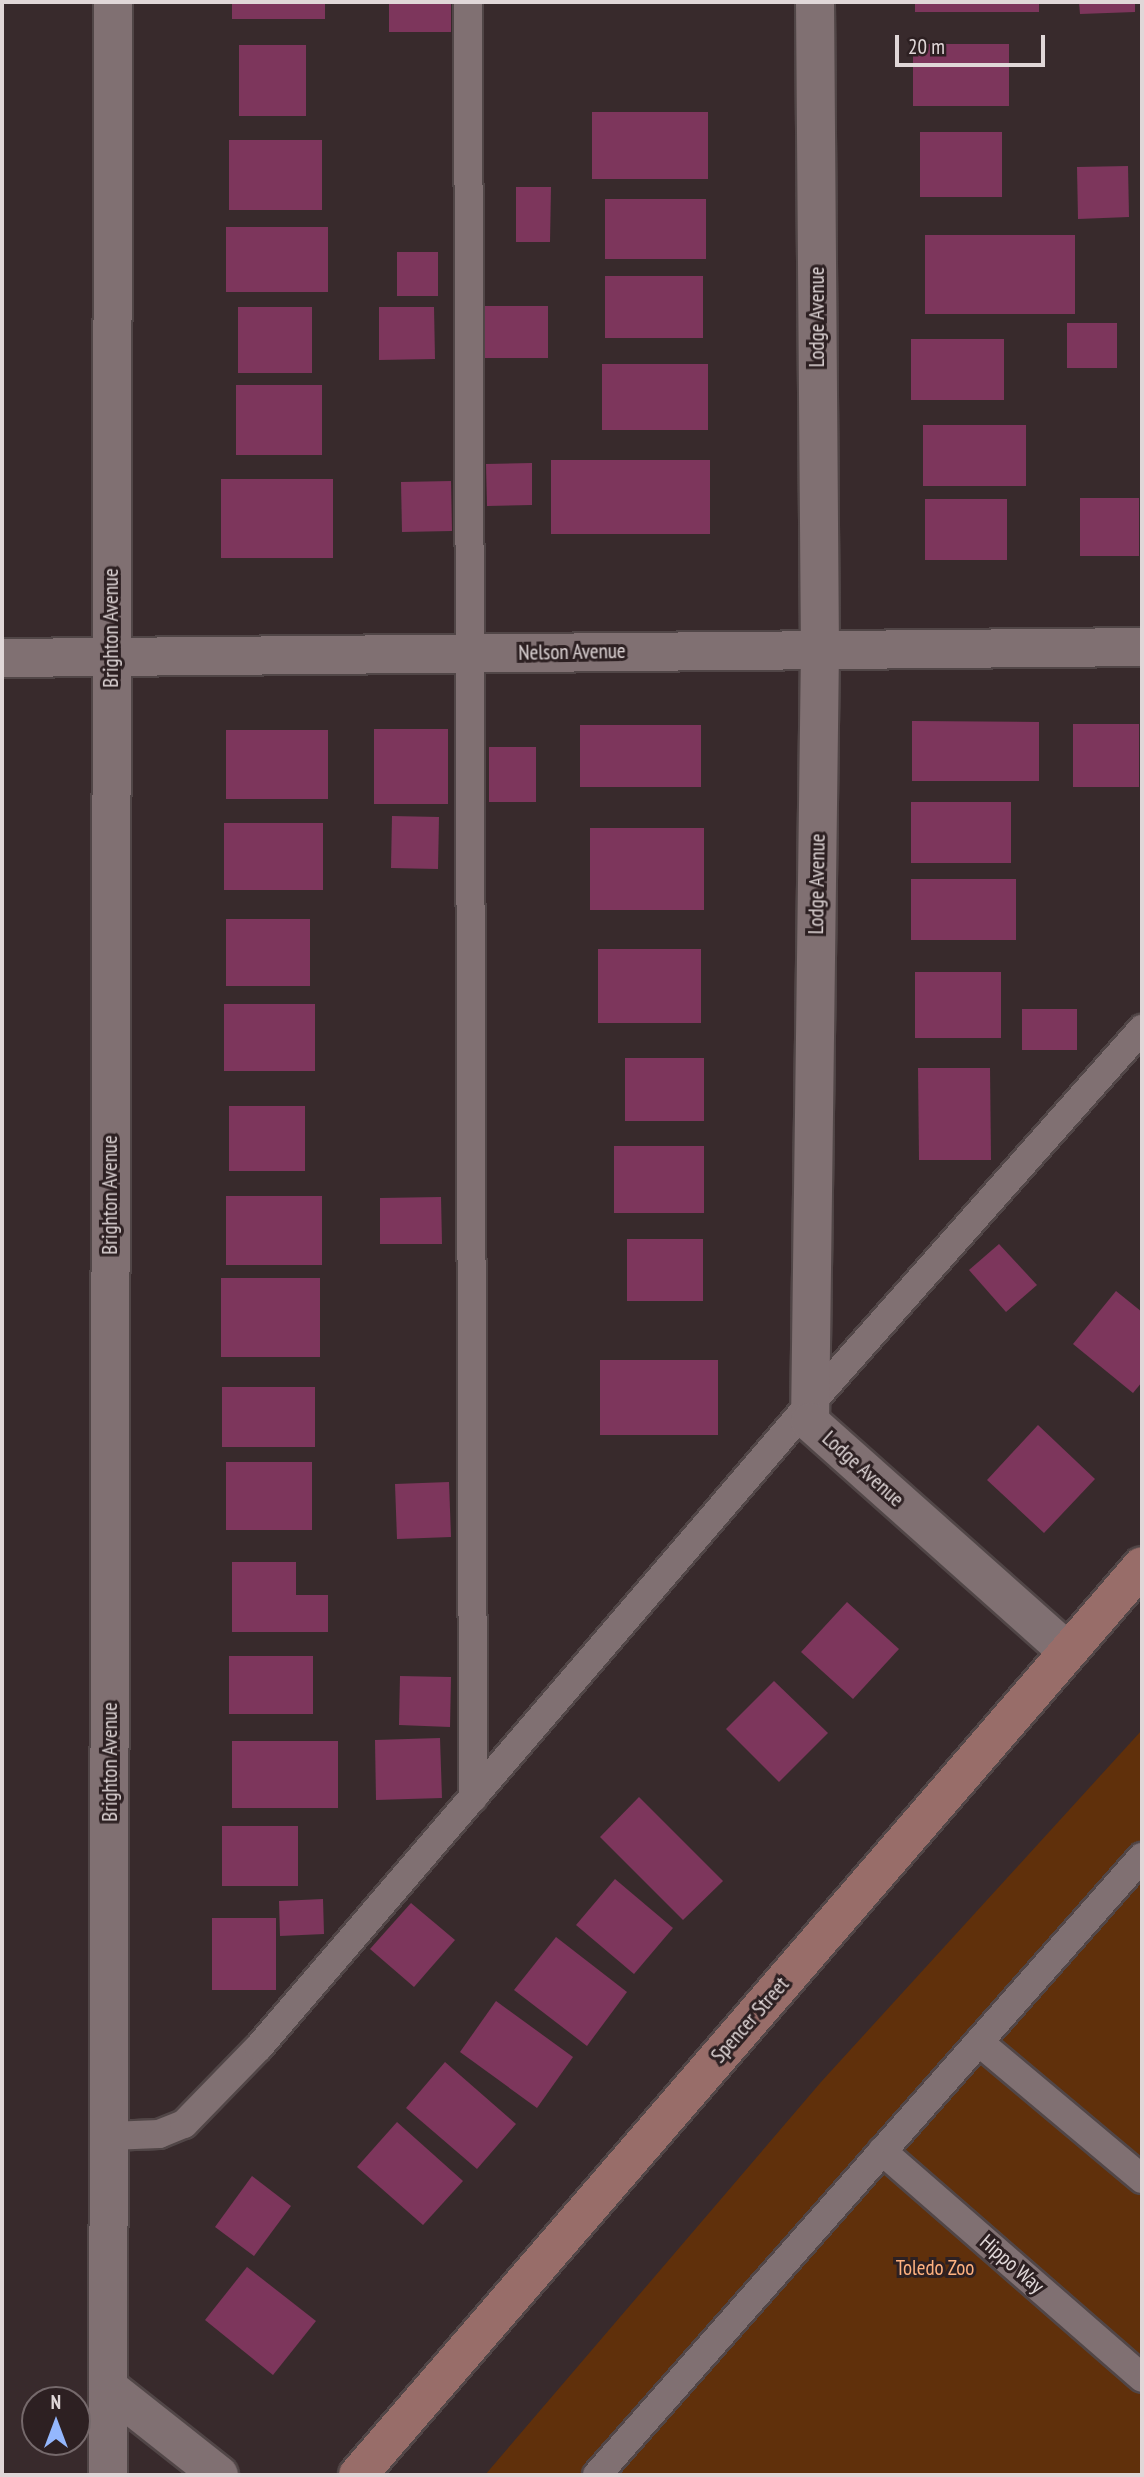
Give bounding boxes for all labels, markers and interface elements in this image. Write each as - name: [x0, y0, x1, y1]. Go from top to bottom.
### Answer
- scale bar: [899, 21, 1050, 65]
- text: 20 m: [908, 33, 945, 60]
- street label: Lodge Avenue: [804, 266, 830, 368]
- street label: Brighton Avenue: [98, 568, 124, 688]
- street label: Nelson Avenue: [518, 638, 626, 666]
- street label: Lodge Avenue: [804, 833, 830, 935]
- street label: Brighton Avenue: [97, 1135, 123, 1255]
- street label: Lodge Avenue: [817, 1426, 909, 1512]
- street label: Brighton Avenue: [97, 1702, 123, 1822]
- street label: Spencer Street: [706, 1972, 794, 2068]
- street label: Hippo Way: [975, 2229, 1049, 2299]
- park label: Toledo Zoo: [895, 2255, 975, 2281]
- north arrow: [21, 2386, 91, 2456]
- text: N: [51, 2390, 61, 2414]

